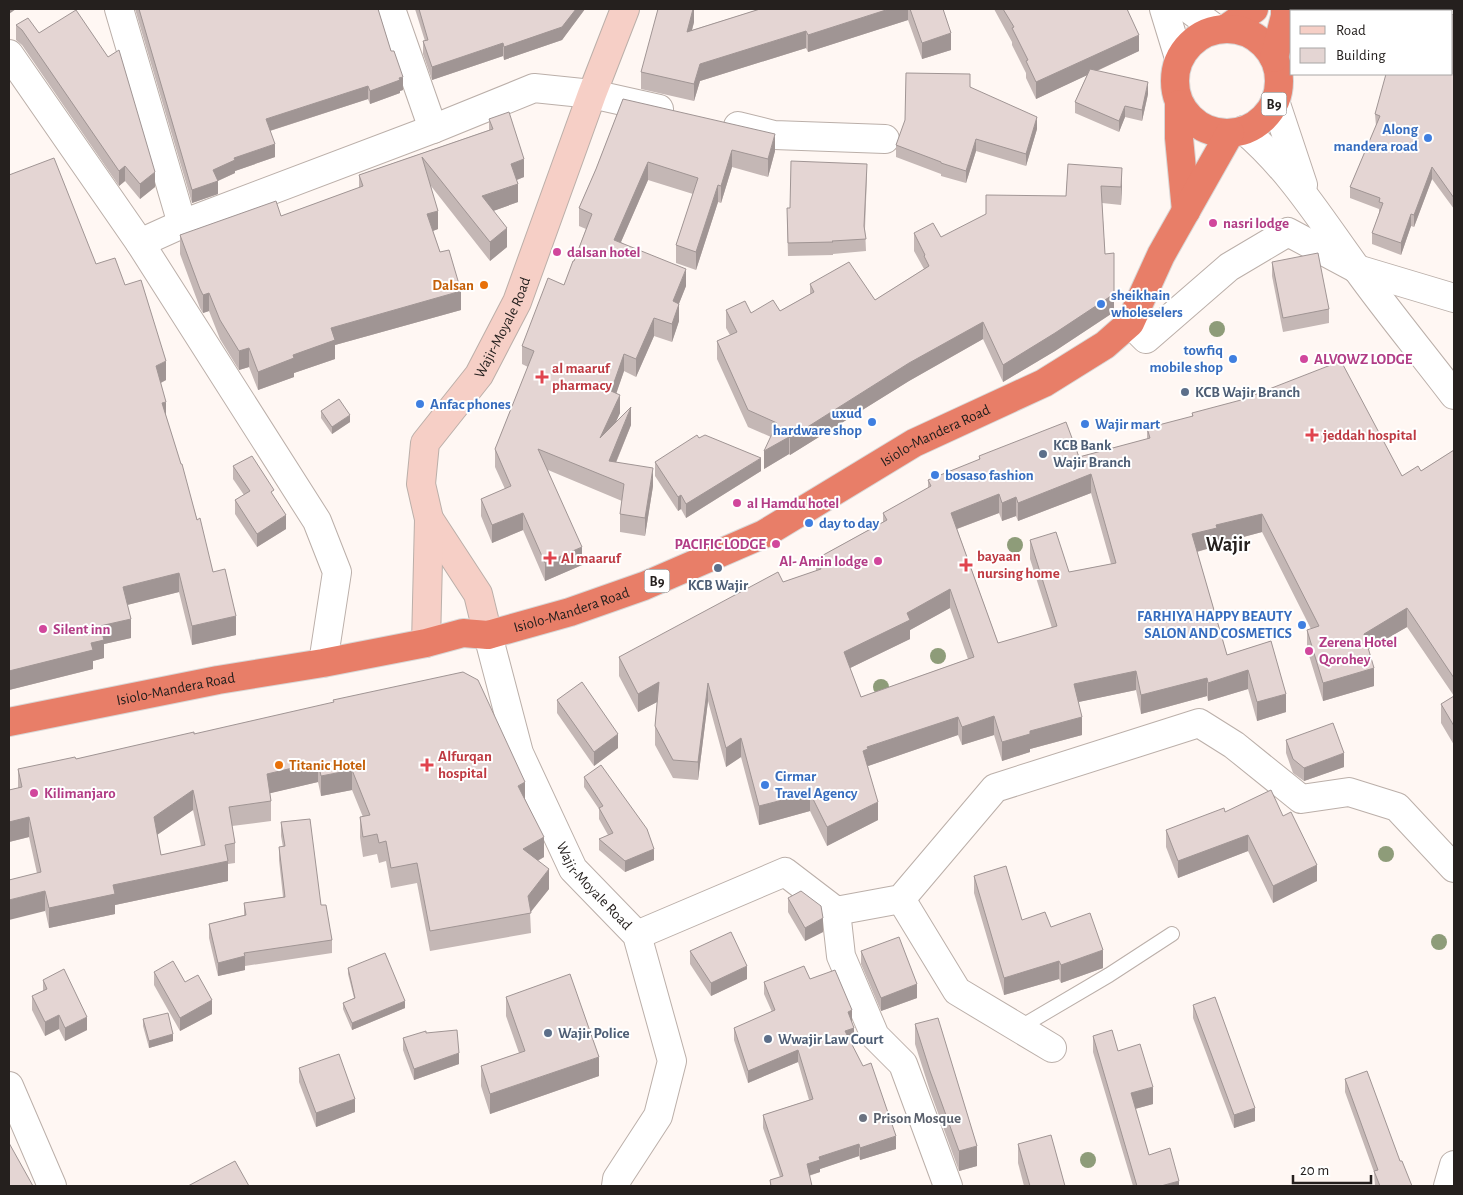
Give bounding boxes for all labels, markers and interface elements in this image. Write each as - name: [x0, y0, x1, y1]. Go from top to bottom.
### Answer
- legend: [1290, 10, 1453, 75]
- text: Road: [1336, 23, 1366, 38]
- text: Building: [1336, 48, 1386, 63]
- road number: B9: [1262, 92, 1286, 116]
- place label: Along mandera road: [1334, 122, 1418, 154]
- marker: Along mandera road: [1422, 132, 1434, 144]
- place label: nasri lodge: [1223, 216, 1289, 231]
- marker: nasri lodge: [1207, 217, 1219, 229]
- place label: dalsan hotel: [567, 245, 640, 260]
- marker: dalsan hotel: [551, 246, 563, 258]
- street label: Wajir-Moyale Road: [472, 275, 533, 381]
- place label: Dalsan: [432, 278, 474, 293]
- marker: Dalsan: [478, 279, 490, 291]
- place label: sheikhain wholeselers: [1111, 288, 1183, 320]
- marker: sheikhain wholeselers: [1095, 298, 1107, 310]
- place label: towfiq mobile shop: [1149, 343, 1223, 375]
- place label: ALVOWZ LODGE: [1314, 352, 1413, 367]
- marker: towfiq mobile shop: [1227, 353, 1239, 365]
- marker: ALVOWZ LODGE: [1298, 353, 1310, 365]
- place label: al maaruf pharmacy: [552, 361, 612, 393]
- marker: al maaruf pharmacy: [536, 371, 548, 383]
- place label: KCB Wajir Branch: [1195, 385, 1300, 400]
- marker: KCB Wajir Branch: [1179, 386, 1191, 398]
- place label: Anfac phones: [430, 397, 511, 412]
- marker: Anfac phones: [414, 398, 426, 410]
- street label: Isiolo-Mandera Road: [878, 402, 992, 470]
- place label: uxud hardware shop: [773, 406, 862, 438]
- marker: uxud hardware shop: [866, 416, 878, 428]
- place label: Wajir mart: [1095, 417, 1160, 432]
- marker: Wajir mart: [1079, 418, 1091, 430]
- marker: jeddah hospital: [1305, 428, 1319, 442]
- place label: jeddah hospital: [1323, 428, 1417, 443]
- place label: KCB Bank Wajir Branch: [1053, 438, 1131, 470]
- marker: KCB Bank Wajir Branch: [1037, 448, 1049, 460]
- place label: bosaso fashion: [945, 468, 1034, 483]
- marker: bosaso fashion: [929, 469, 941, 481]
- place label: al Hamdu hotel: [747, 496, 839, 511]
- marker: al Hamdu hotel: [731, 497, 743, 509]
- place label: day to day: [819, 516, 880, 531]
- marker: day to day: [803, 517, 815, 529]
- district label: Wajir: [1206, 535, 1250, 555]
- place label: PACIFIC LODGE: [674, 537, 766, 552]
- marker: PACIFIC LODGE: [770, 538, 782, 550]
- place label: bayaan nursing home: [977, 549, 1060, 581]
- marker: Al maaruf: [543, 551, 557, 565]
- place label: Al maaruf: [561, 551, 622, 566]
- place label: Al- Amin lodge: [779, 554, 868, 569]
- marker: Al- Amin lodge: [872, 555, 884, 567]
- marker: bayaan nursing home: [959, 558, 973, 572]
- marker: KCB Wajir: [712, 562, 724, 574]
- road number: B9: [644, 570, 670, 592]
- place label: KCB Wajir: [688, 578, 749, 593]
- street label: Isiolo-Mandera Road: [512, 585, 632, 635]
- place label: FARHIYA HAPPY BEAUTY SALON AND COSMETICS: [1137, 609, 1293, 641]
- marker: FARHIYA HAPPY BEAUTY SALON AND COSMETICS: [1296, 619, 1308, 631]
- place label: Silent inn: [53, 622, 110, 637]
- marker: Silent inn: [37, 623, 49, 635]
- place label: Zerena Hotel Qorohey: [1319, 635, 1397, 667]
- marker: Zerena Hotel Qorohey: [1303, 645, 1315, 657]
- street label: Isiolo-Mandera Road: [115, 670, 236, 708]
- place label: Alfurqan hospital: [438, 749, 492, 781]
- place label: Titanic Hotel: [289, 758, 366, 773]
- marker: Alfurqan hospital: [420, 758, 434, 772]
- marker: Titanic Hotel: [273, 759, 285, 771]
- place label: Cirmar Travel Agency: [775, 769, 858, 801]
- marker: Cirmar Travel Agency: [759, 779, 771, 791]
- place label: Kilimanjaro: [44, 786, 116, 801]
- marker: Kilimanjaro: [28, 787, 40, 799]
- street label: Wajir-Moyale Road: [553, 840, 635, 933]
- place label: Wajir Police: [558, 1026, 630, 1041]
- marker: Wajir Police: [542, 1027, 554, 1039]
- place label: Wwajir Law Court: [778, 1032, 884, 1047]
- marker: Wwajir Law Court: [762, 1033, 774, 1045]
- place label: Prison Mosque: [873, 1111, 961, 1126]
- marker: Prison Mosque: [857, 1112, 869, 1124]
- scale bar: [1293, 1152, 1370, 1184]
- text: 20 m: [1300, 1163, 1329, 1178]

